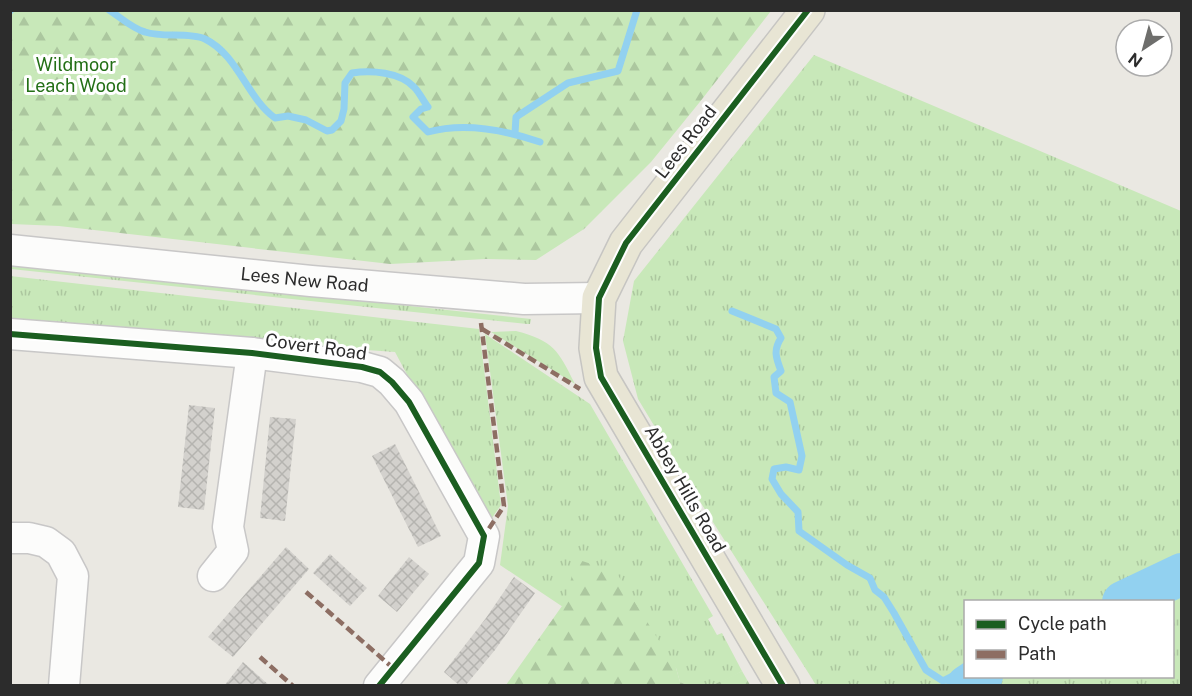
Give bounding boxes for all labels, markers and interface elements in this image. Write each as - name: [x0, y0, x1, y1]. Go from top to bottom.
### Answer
- north arrow: [1114, 18, 1174, 78]
- text: N: [1125, 48, 1146, 71]
- park label: Wildmoor Leach Wood: [25, 54, 127, 96]
- street label: Lees Road: [651, 101, 720, 182]
- street label: Lees New Road: [240, 263, 369, 296]
- street label: Covert Road: [264, 329, 368, 364]
- street label: Abbey Hills Road: [641, 422, 730, 556]
- legend: [964, 600, 1174, 678]
- text: Cycle path: [1018, 613, 1107, 634]
- text: Path: [1018, 643, 1056, 664]

